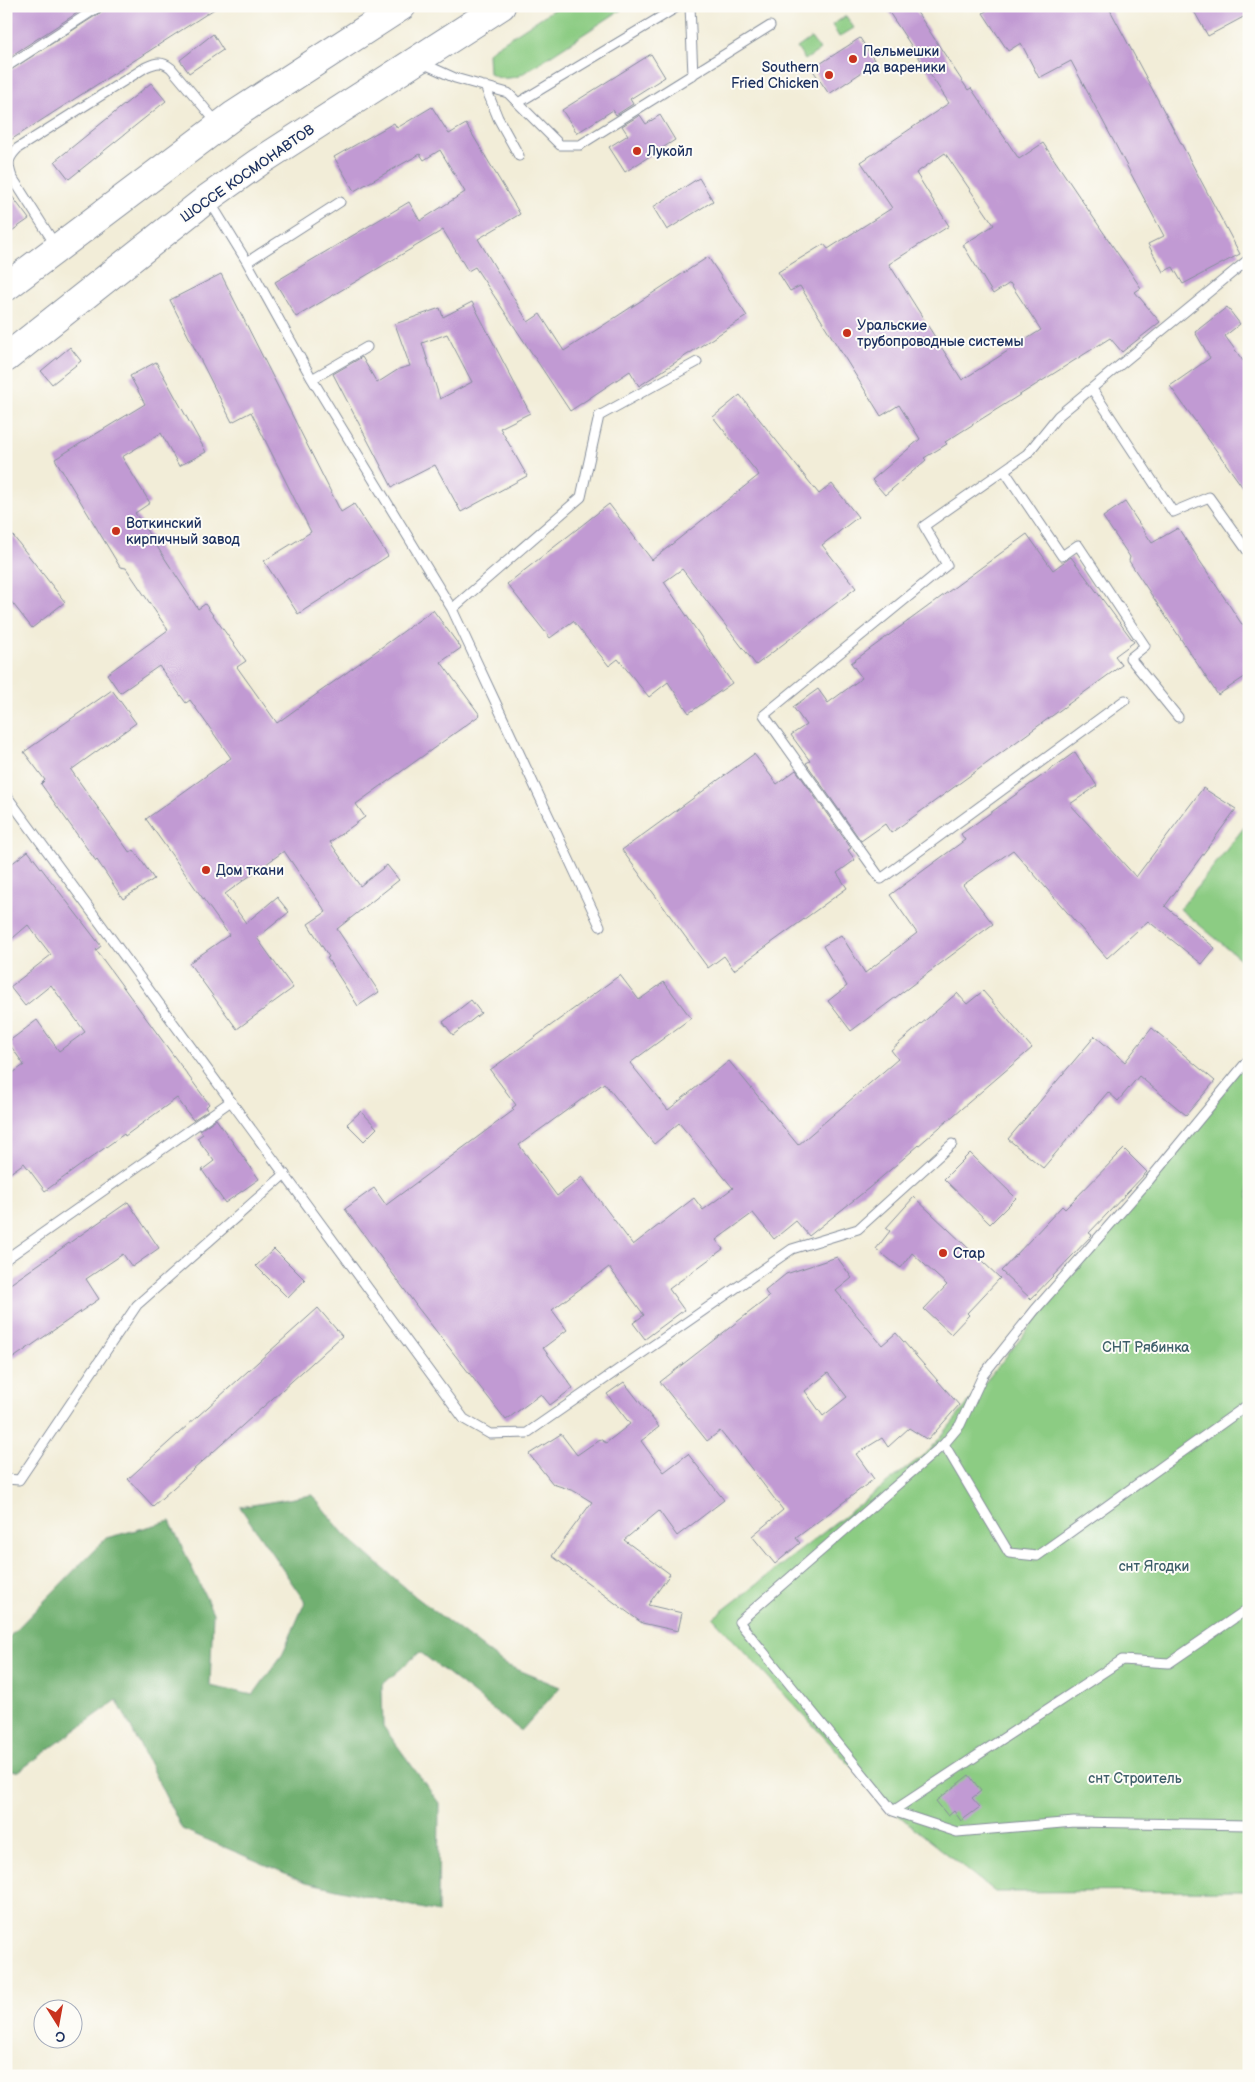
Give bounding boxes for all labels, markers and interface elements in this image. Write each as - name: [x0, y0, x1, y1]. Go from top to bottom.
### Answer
- place label: Пельмешки да вареники: [863, 43, 946, 76]
- marker: Пельмешки да вареники: [847, 53, 859, 65]
- place label: Southern Fried Chicken: [731, 59, 819, 92]
- marker: Southern Fried Chicken: [823, 69, 835, 81]
- street label: ШОССЕ КОСМОНАВТОВ: [177, 121, 318, 226]
- place label: Лукойл: [646, 143, 693, 160]
- marker: Лукойл: [631, 145, 643, 157]
- place label: Уральские трубопроводные системы: [857, 317, 1024, 350]
- marker: Уральские трубопроводные системы: [841, 327, 853, 339]
- place label: Воткинский кирпичный завод: [126, 515, 240, 548]
- marker: Воткинский кирпичный завод: [110, 525, 122, 537]
- place label: Дом ткани: [216, 862, 284, 879]
- marker: Дом ткани: [200, 864, 212, 876]
- place label: Стар: [953, 1245, 985, 1262]
- marker: Стар: [937, 1247, 949, 1259]
- park label: СНТ Рябинка: [1102, 1339, 1190, 1356]
- park label: снт Ягодки: [1119, 1558, 1189, 1575]
- park label: снт Строитель: [1088, 1770, 1182, 1787]
- north arrow: [32, 2000, 82, 2050]
- text: С: [54, 2027, 67, 2046]

